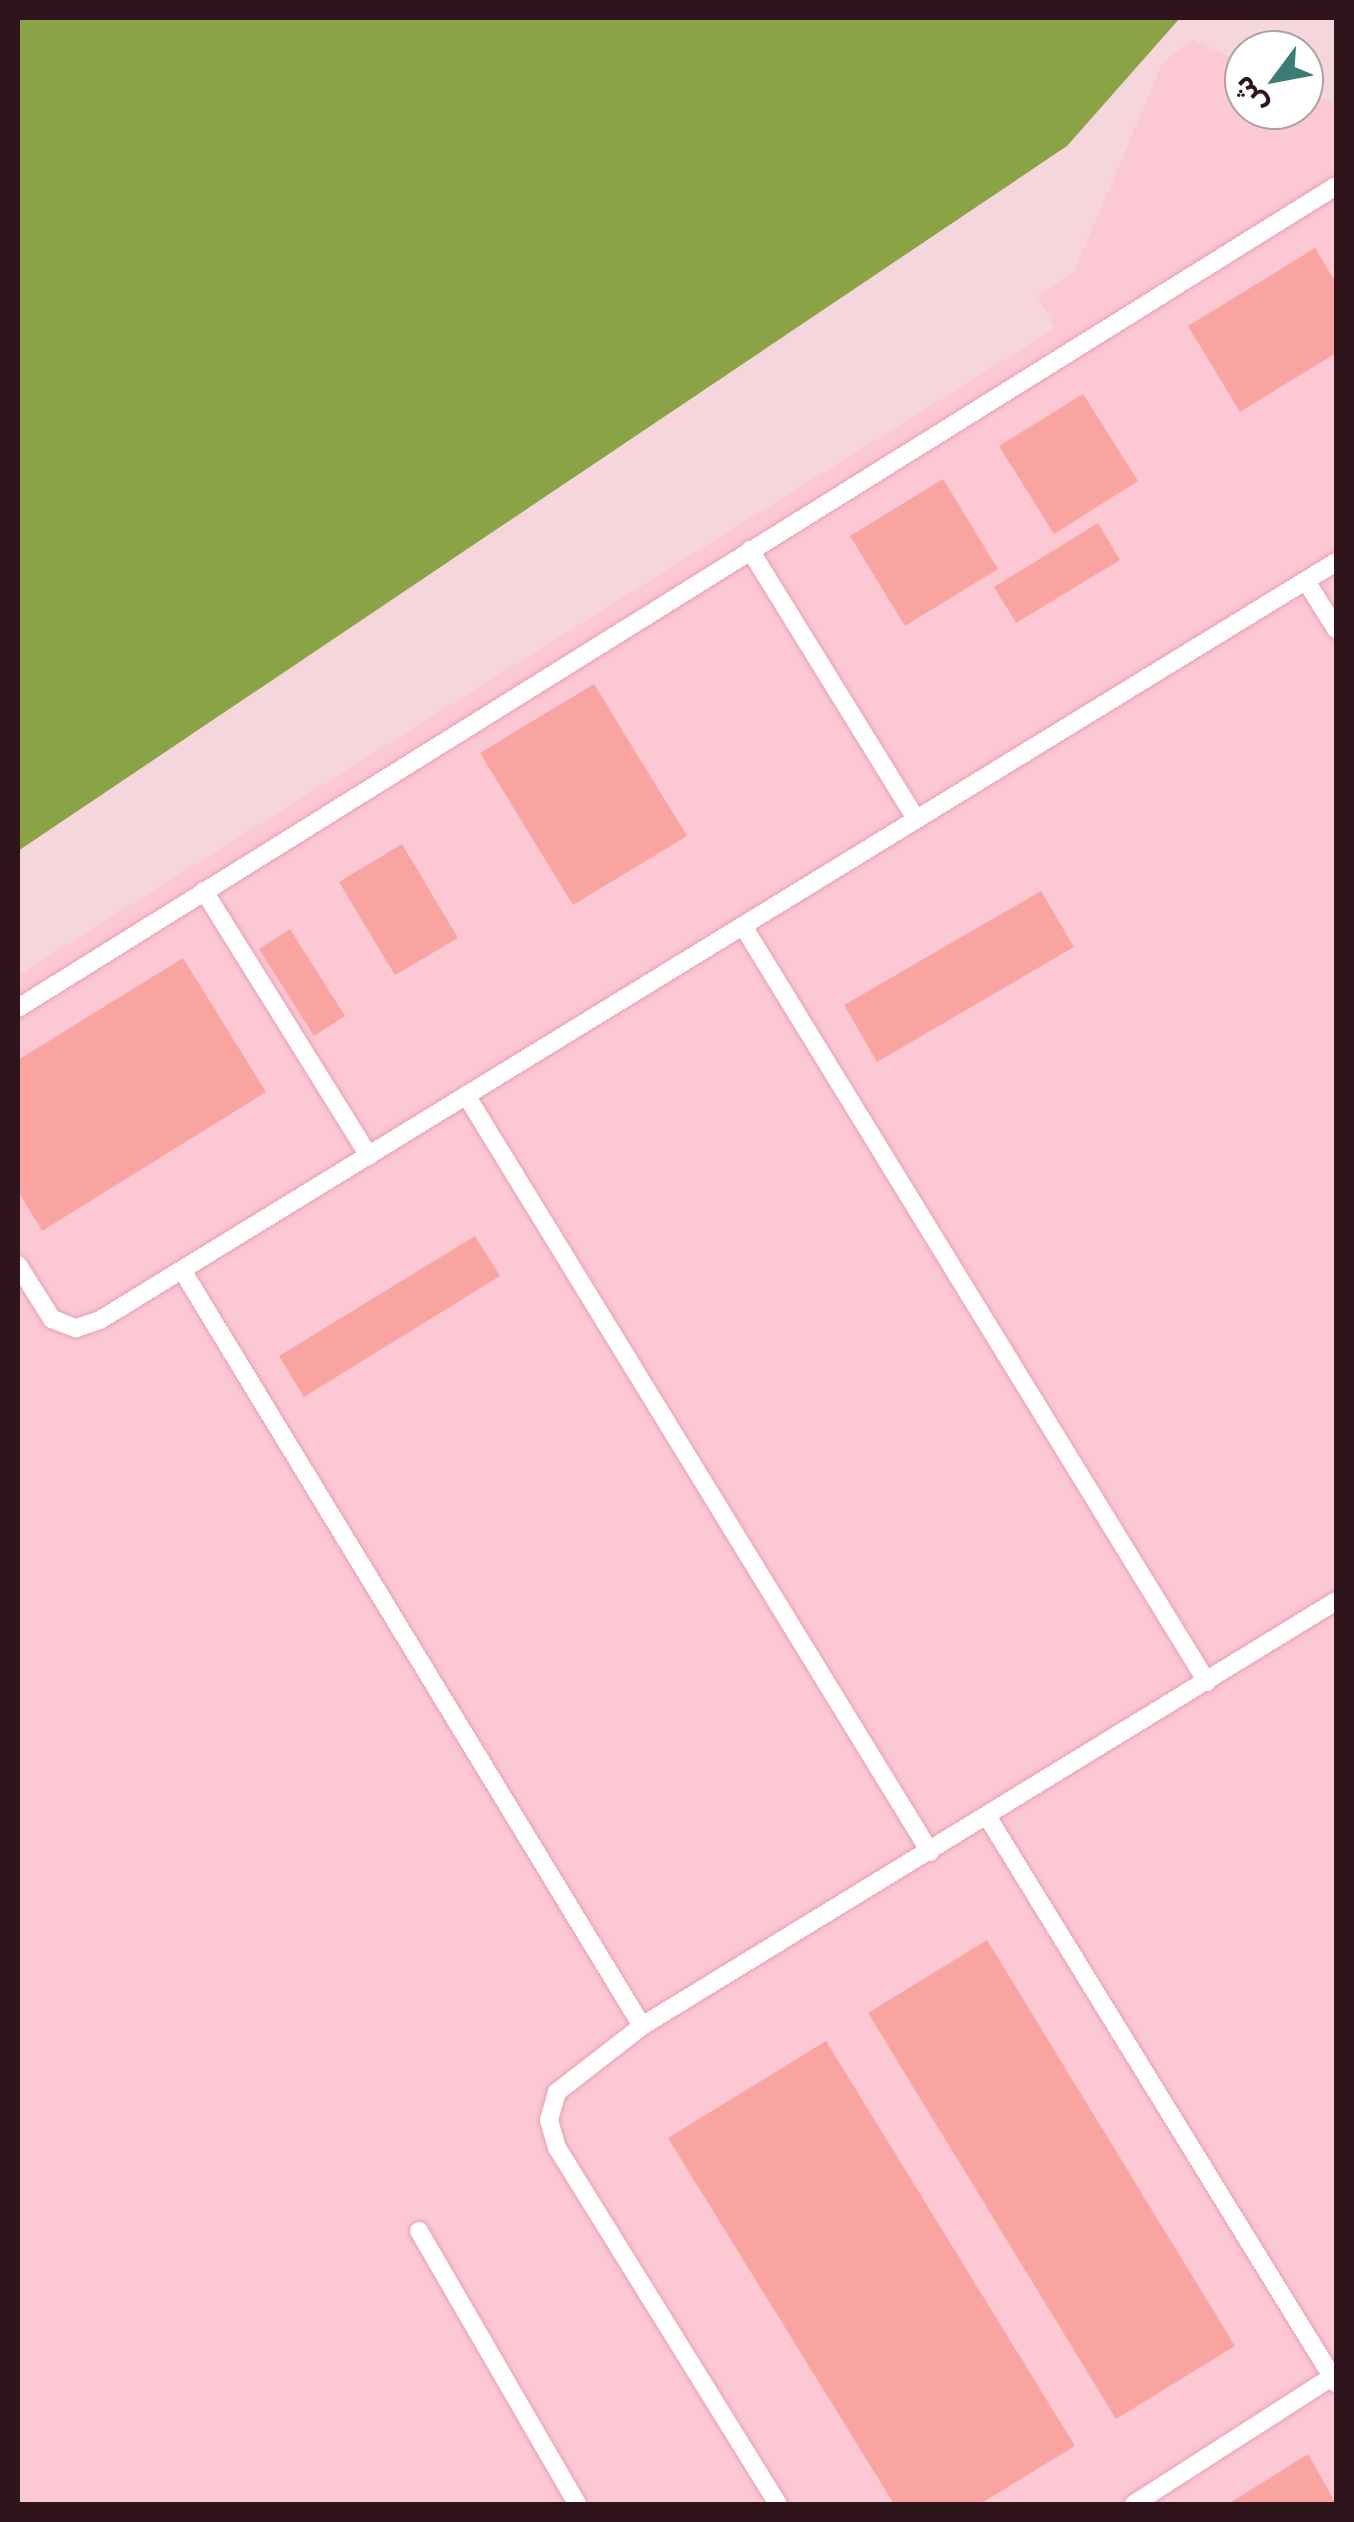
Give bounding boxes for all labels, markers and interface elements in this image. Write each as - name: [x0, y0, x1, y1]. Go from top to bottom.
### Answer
- north arrow: [1224, 30, 1324, 130]
- text: ش: [1226, 70, 1274, 120]

